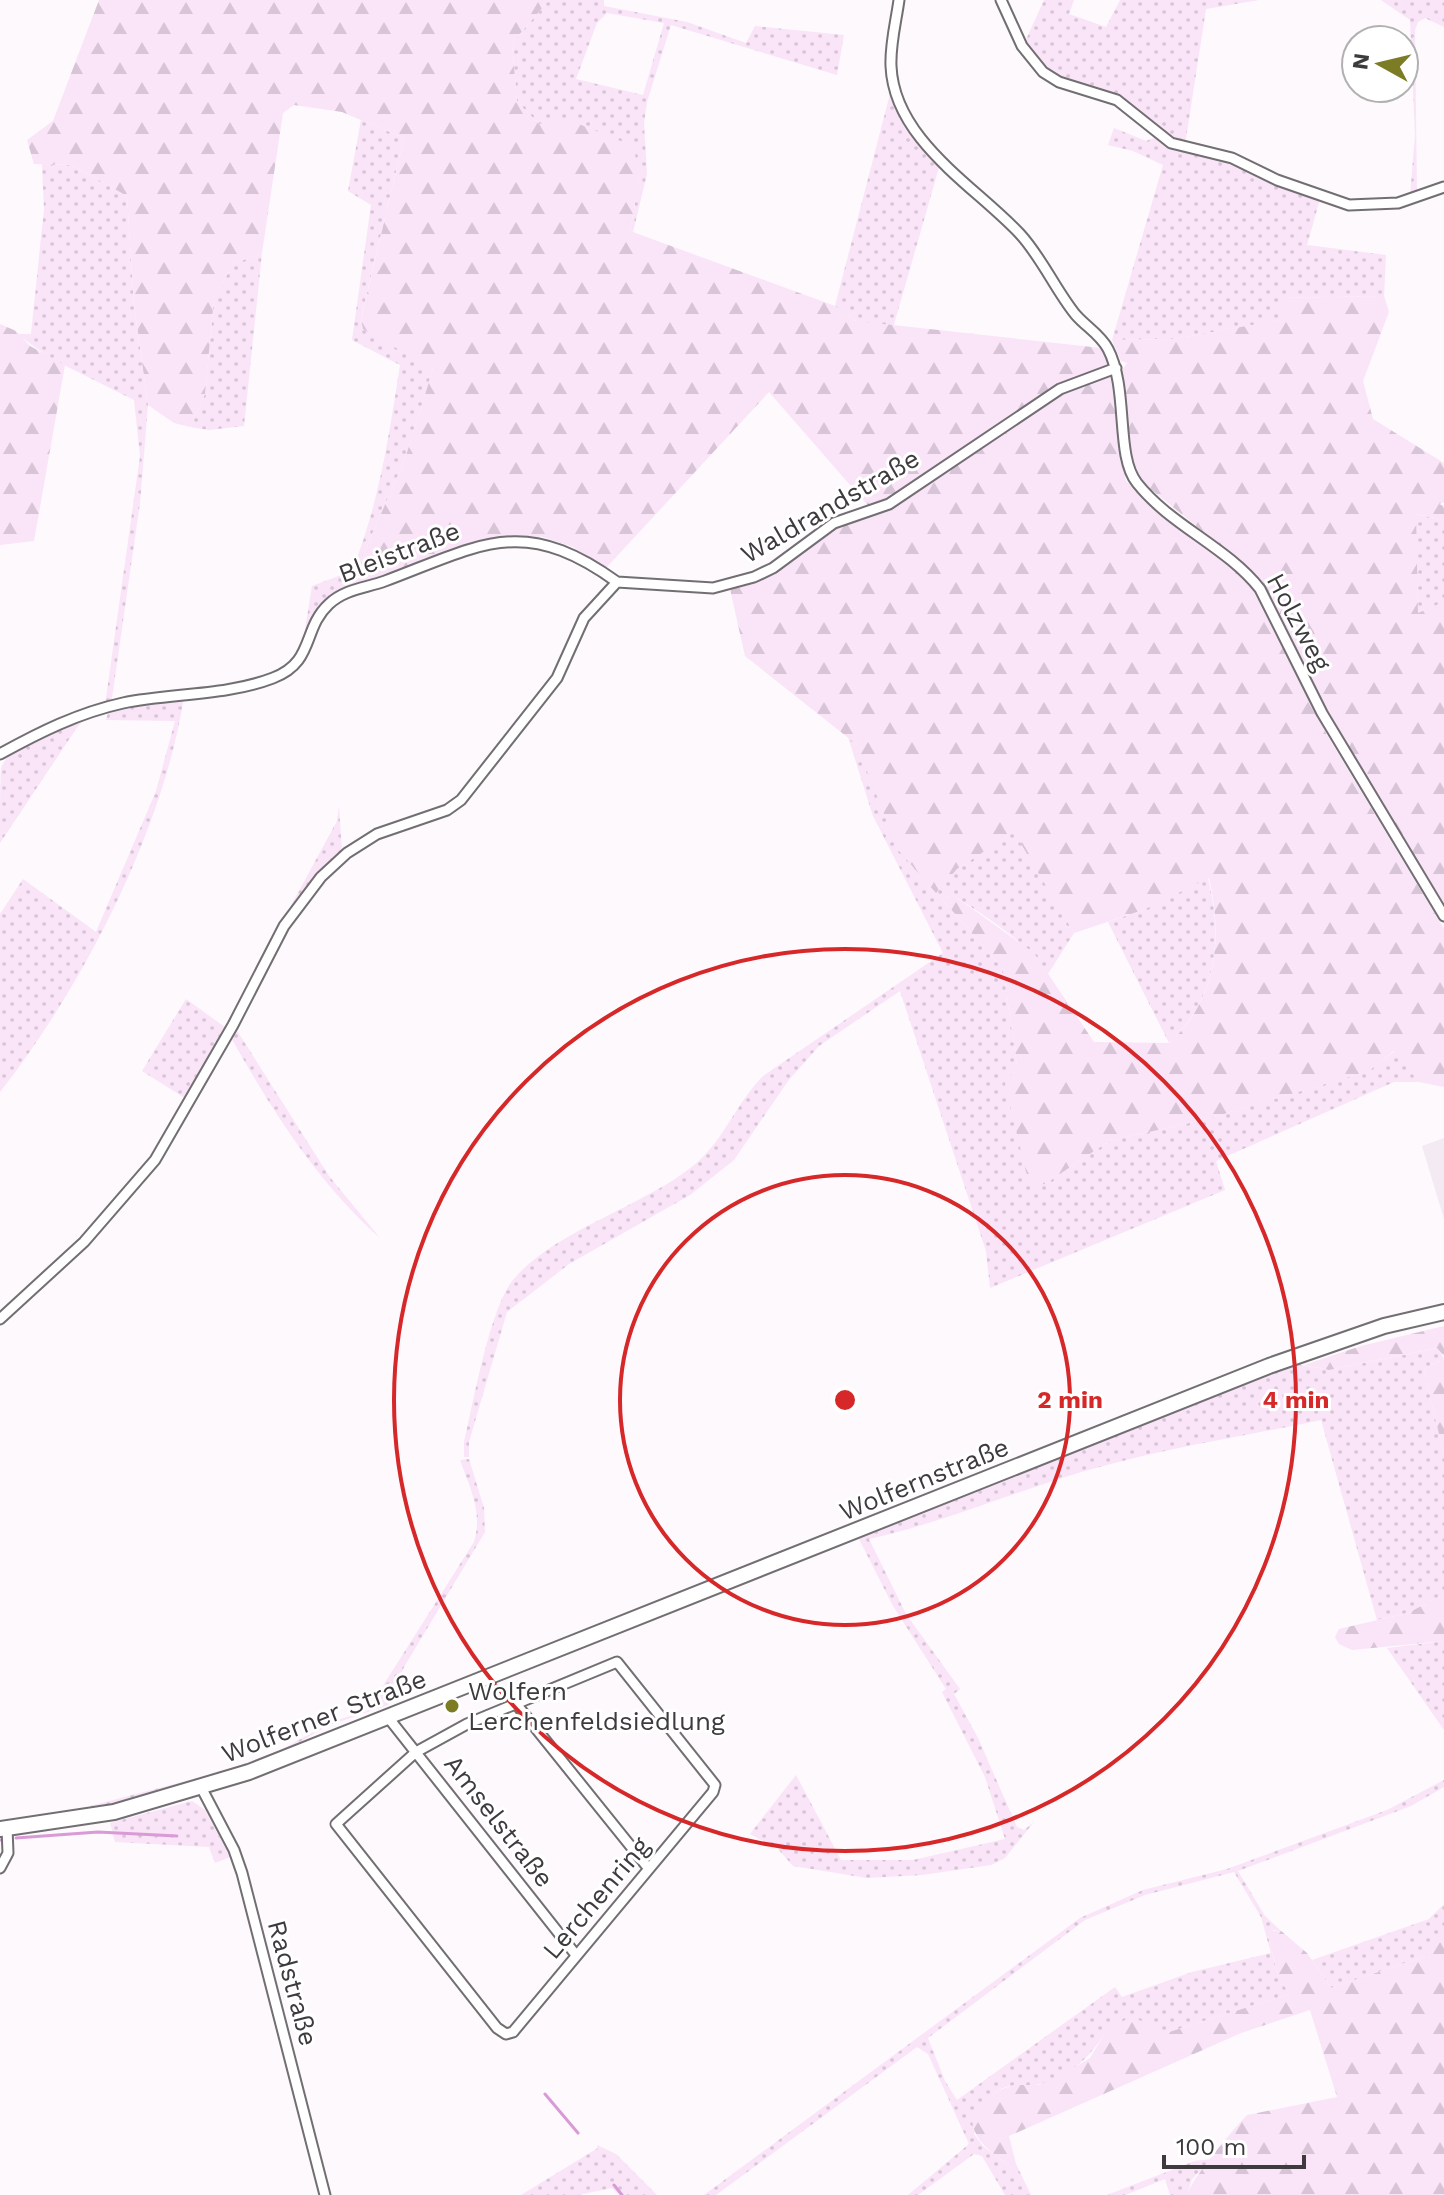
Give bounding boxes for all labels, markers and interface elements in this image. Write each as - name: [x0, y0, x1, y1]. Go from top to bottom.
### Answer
- north arrow: [1340, 24, 1420, 104]
- text: N: [1347, 51, 1374, 71]
- street label: Waldrandstraße: [736, 443, 924, 569]
- street label: Bleistraße: [334, 515, 464, 589]
- street label: Holzweg: [1261, 568, 1337, 676]
- centre of rings: [831, 1386, 859, 1414]
- text: 2 min: [1037, 1386, 1103, 1414]
- text: 4 min: [1263, 1386, 1329, 1414]
- street label: Wolfernstraße: [835, 1431, 1013, 1527]
- street label: Wolferner Straße: [217, 1663, 431, 1769]
- place label: Wolfern Lerchenfeldsiedlung: [468, 1676, 725, 1736]
- marker: Wolfern Lerchenfeldsiedlung: [443, 1697, 461, 1715]
- street label: Amselstraße: [438, 1749, 560, 1893]
- street label: Lerchenring: [536, 1831, 656, 1965]
- street label: Radstraße: [262, 1917, 324, 2049]
- scale bar: [1164, 2119, 1304, 2169]
- text: 100 m: [1176, 2133, 1246, 2161]

